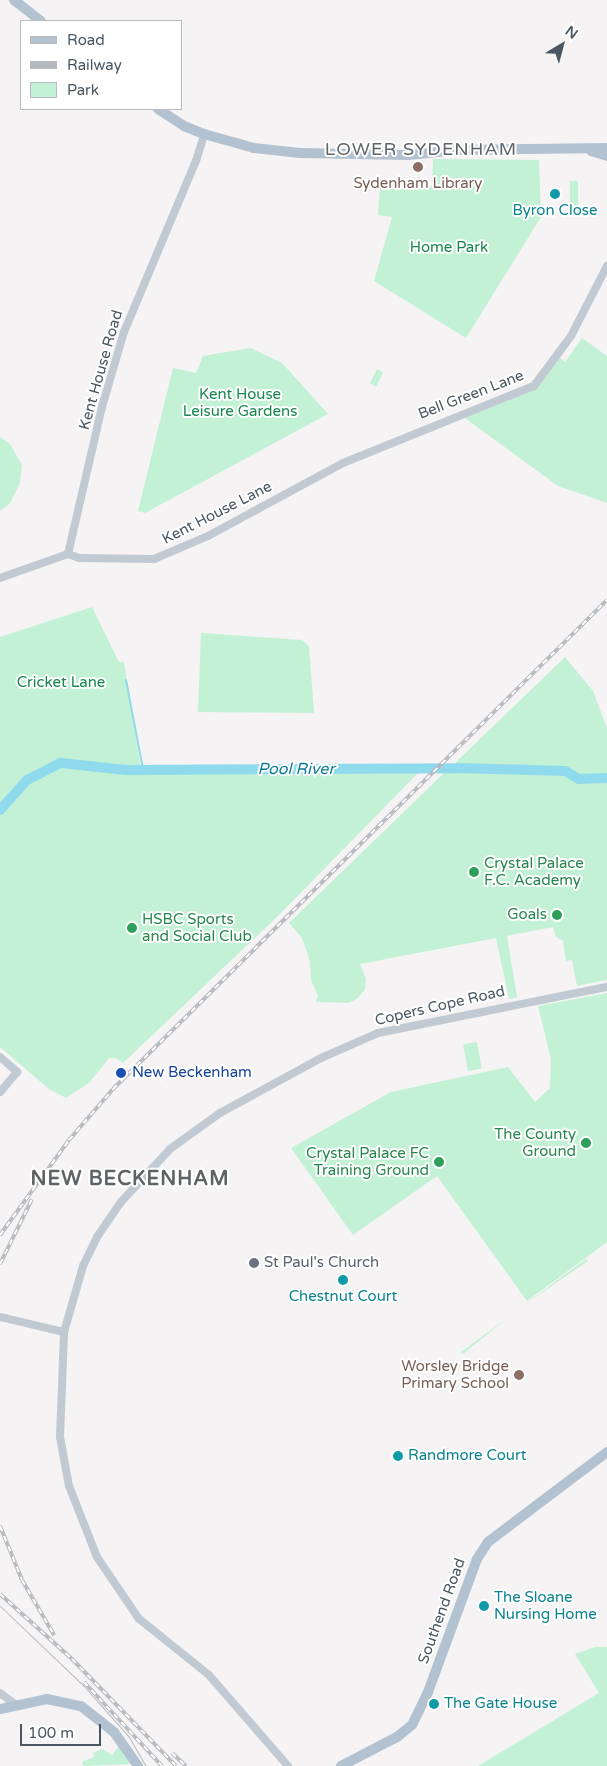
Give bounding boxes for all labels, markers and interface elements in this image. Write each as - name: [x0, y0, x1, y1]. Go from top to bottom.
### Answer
- legend: [20, 20, 182, 110]
- north arrow: [537, 20, 587, 70]
- text: N: [562, 22, 581, 43]
- text: Road: [67, 31, 105, 49]
- text: Railway: [67, 56, 122, 74]
- text: Park: [67, 81, 99, 99]
- district label: LOWER SYDENHAM: [323, 138, 519, 160]
- marker: Sydenham Library: [412, 161, 424, 173]
- place label: Sydenham Library: [354, 175, 482, 193]
- marker: Byron Close: [549, 188, 561, 200]
- place label: Byron Close: [513, 202, 597, 220]
- park label: Home Park: [410, 239, 488, 257]
- street label: Kent House Road: [75, 308, 127, 432]
- street label: Bell Green Lane: [416, 367, 526, 423]
- park label: Kent House Leisure Gardens: [183, 385, 297, 420]
- street label: Kent House Lane: [159, 478, 275, 548]
- park label: Cricket Lane: [17, 674, 105, 692]
- water label: Pool River: [257, 759, 335, 779]
- place label: Crystal Palace F.C. Academy: [484, 854, 584, 889]
- marker: Crystal Palace F.C. Academy: [468, 866, 480, 878]
- place label: Goals: [507, 906, 547, 924]
- marker: Goals: [551, 909, 563, 921]
- place label: HSBC Sports and Social Club: [142, 910, 252, 945]
- marker: HSBC Sports and Social Club: [126, 922, 138, 934]
- street label: Copers Cope Road: [373, 982, 507, 1030]
- place label: New Beckenham: [132, 1064, 252, 1082]
- marker: New Beckenham: [114, 1066, 128, 1080]
- place label: The County Ground: [494, 1125, 576, 1160]
- marker: The County Ground: [580, 1137, 592, 1149]
- place label: Crystal Palace FC Training Ground: [306, 1144, 429, 1179]
- marker: Crystal Palace FC Training Ground: [433, 1156, 445, 1168]
- district label: NEW BECKENHAM: [29, 1167, 231, 1191]
- place label: St Paul's Church: [264, 1254, 379, 1272]
- marker: St Paul's Church: [248, 1257, 260, 1269]
- marker: Chestnut Court: [337, 1274, 349, 1286]
- place label: Chestnut Court: [289, 1288, 397, 1306]
- place label: Worsley Bridge Primary School: [401, 1357, 509, 1392]
- marker: Worsley Bridge Primary School: [513, 1369, 525, 1381]
- place label: Randmore Court: [408, 1447, 526, 1465]
- marker: Randmore Court: [392, 1450, 404, 1462]
- street label: Southend Road: [415, 1556, 469, 1666]
- place label: The Sloane Nursing Home: [494, 1588, 597, 1623]
- marker: The Sloane Nursing Home: [478, 1600, 490, 1612]
- place label: The Gate House: [444, 1695, 557, 1713]
- marker: The Gate House: [428, 1698, 440, 1710]
- scale bar: [22, 1714, 104, 1746]
- text: 100 m: [28, 1724, 74, 1742]

